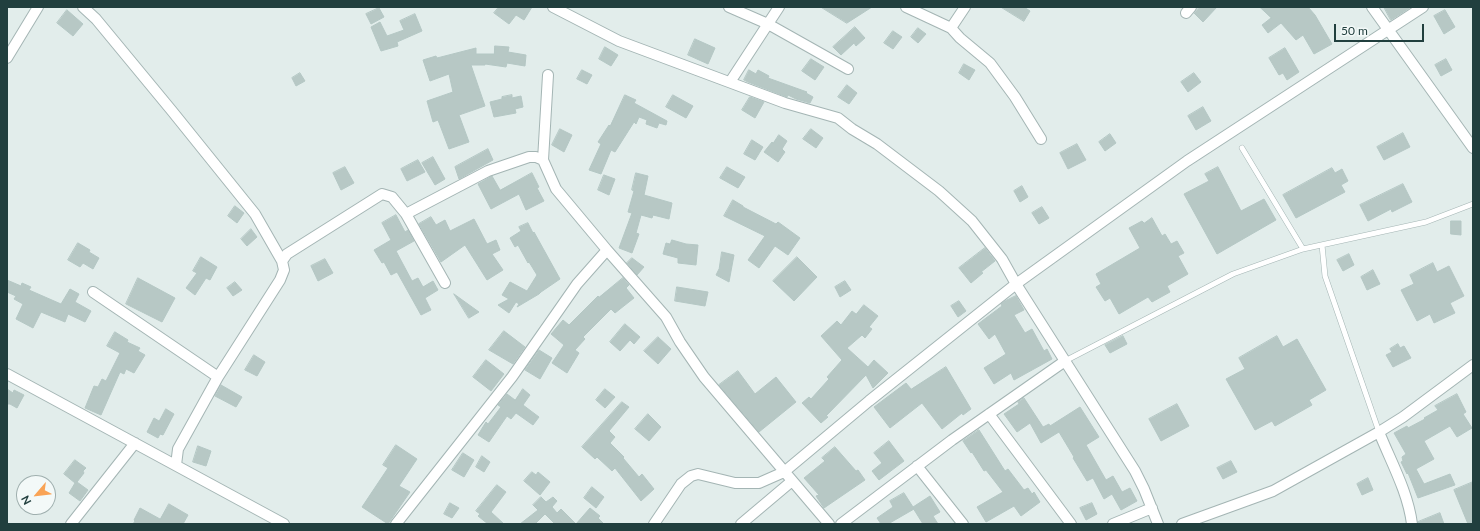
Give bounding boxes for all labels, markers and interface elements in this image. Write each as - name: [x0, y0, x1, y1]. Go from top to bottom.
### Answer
- scale bar: [1336, 16, 1426, 42]
- text: 50 m: [1341, 23, 1368, 38]
- north arrow: [16, 475, 56, 515]
- text: N: [18, 494, 34, 507]

